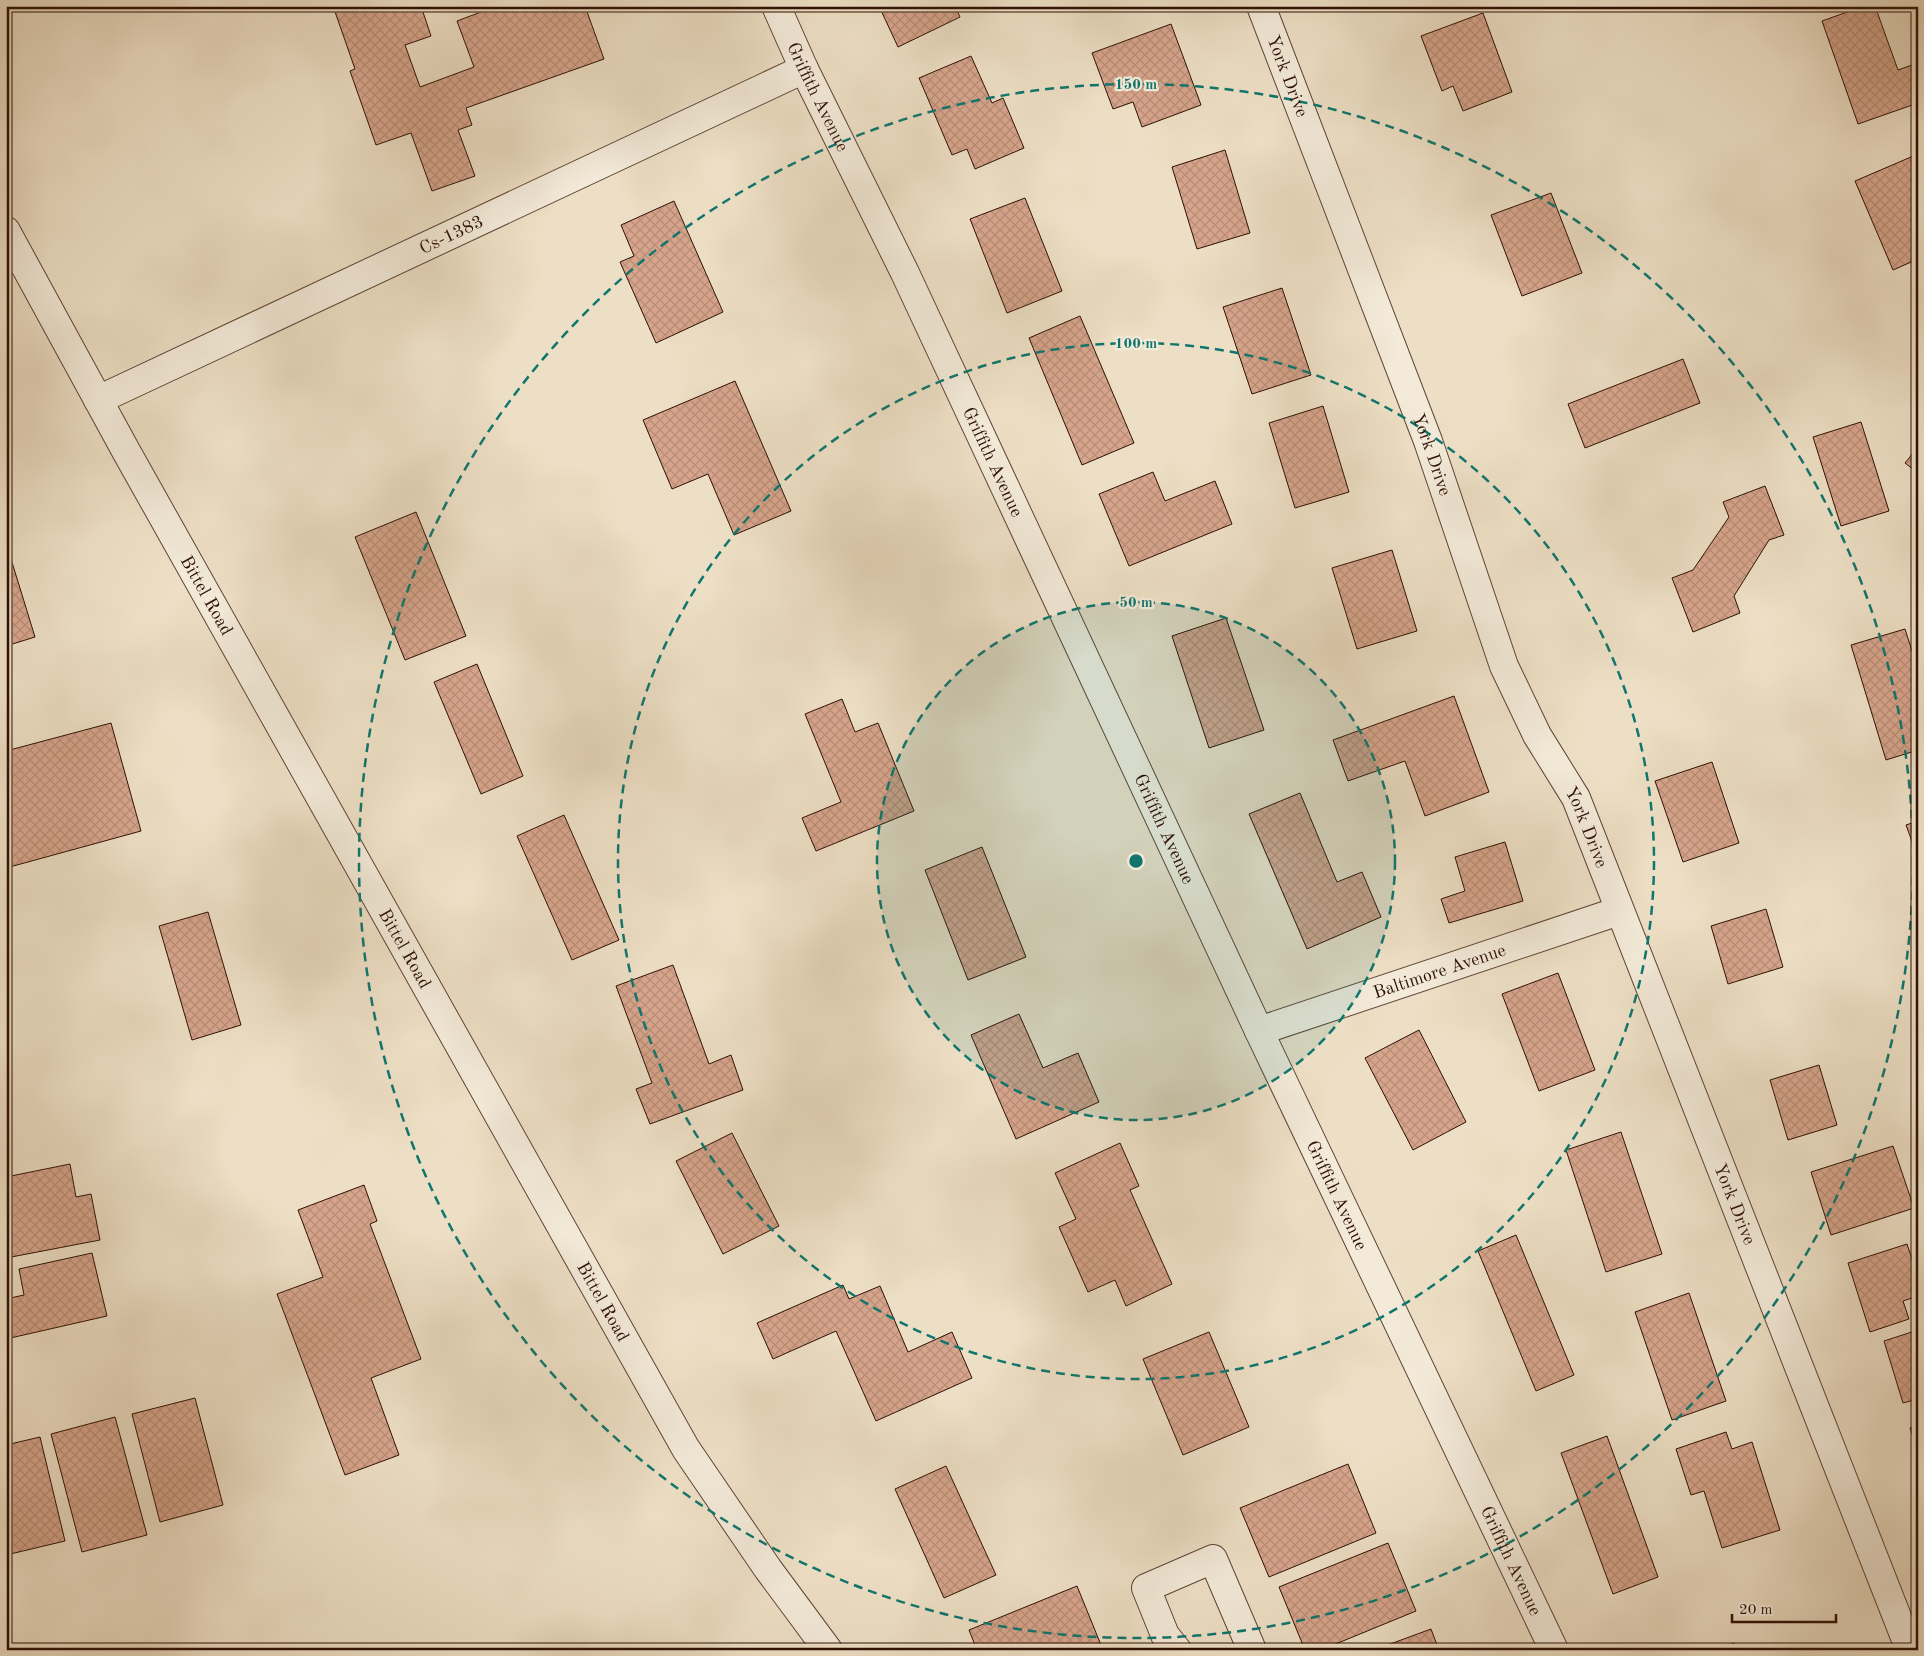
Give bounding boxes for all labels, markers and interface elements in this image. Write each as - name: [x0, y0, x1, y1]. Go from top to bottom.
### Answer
- street label: York Drive: [1263, 33, 1311, 120]
- street label: Griffith Avenue: [783, 40, 851, 155]
- text: 150 m: [1115, 78, 1157, 93]
- street label: Cs-1383: [417, 213, 486, 258]
- text: 100 m: [1115, 337, 1157, 352]
- street label: Griffith Avenue: [959, 404, 1026, 520]
- street label: York Drive: [1408, 411, 1454, 498]
- street label: Bittel Road: [177, 553, 236, 639]
- text: 50 m: [1119, 596, 1153, 611]
- street label: Griffith Avenue: [1130, 771, 1197, 887]
- street label: York Drive: [1561, 784, 1610, 870]
- centre of rings: [1127, 852, 1145, 870]
- street label: Bittel Road: [375, 906, 434, 992]
- street label: Baltimore Avenue: [1371, 941, 1508, 1002]
- street label: Griffith Avenue: [1303, 1138, 1370, 1253]
- street label: York Drive: [1710, 1161, 1758, 1248]
- street label: Bittel Road: [573, 1259, 632, 1345]
- street label: Griffith Avenue: [1477, 1504, 1544, 1619]
- scale bar: [1732, 1591, 1835, 1623]
- text: 20 m: [1739, 1603, 1773, 1618]

